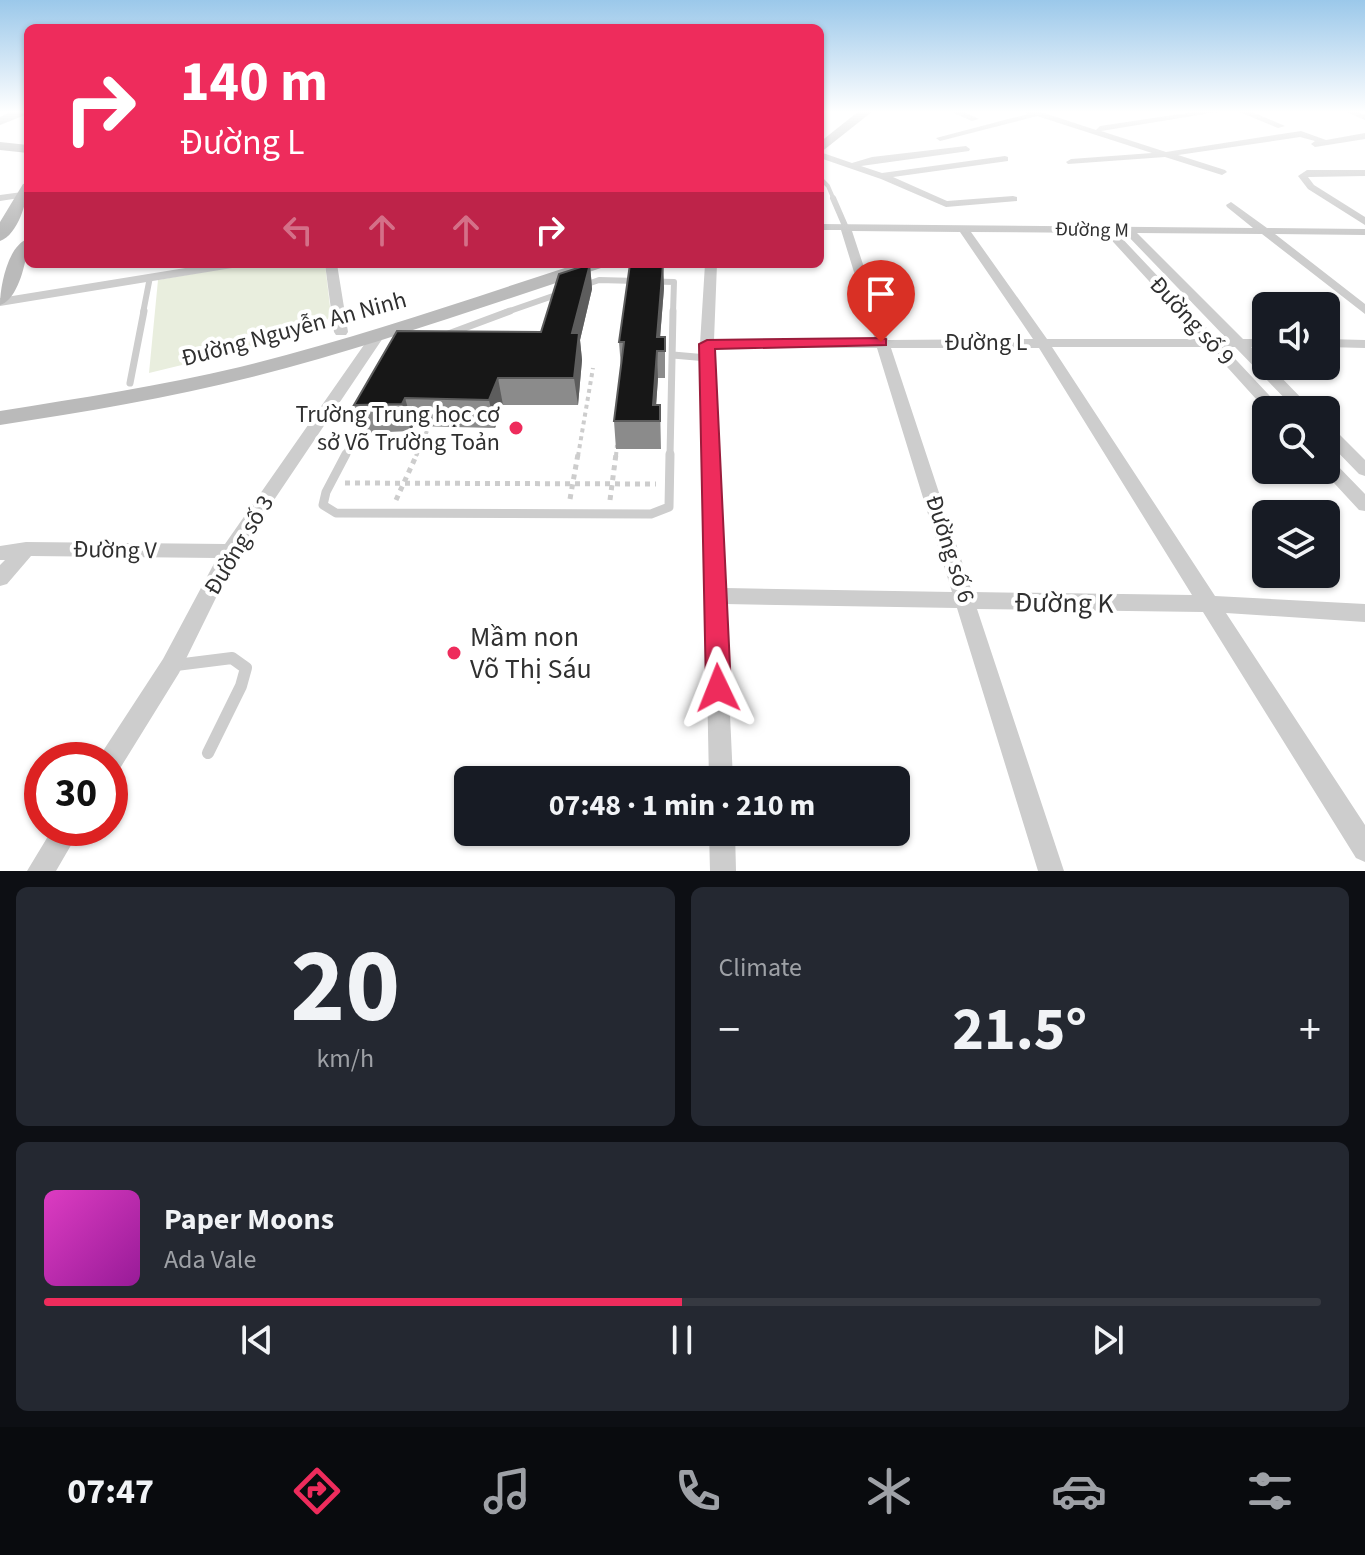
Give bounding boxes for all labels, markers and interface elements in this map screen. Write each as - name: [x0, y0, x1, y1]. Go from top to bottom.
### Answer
- text: 140 m: [180, 43, 328, 122]
- icon: right: [48, 56, 152, 160]
- text: Đường L: [180, 117, 305, 168]
- icon: left: [276, 208, 320, 252]
- icon: ahead: [360, 208, 404, 252]
- icon: ahead: [444, 208, 488, 252]
- icon: right: [528, 208, 572, 252]
- street label: Đường M: [1055, 215, 1129, 245]
- pin: [847, 260, 915, 342]
- street label: Đường số 9: [1141, 268, 1243, 374]
- icon: arrive: [859, 272, 903, 316]
- street label: Đường Nguyễn An Ninh: [178, 282, 410, 376]
- map controls: [1252, 292, 1340, 588]
- button: sound: [1252, 292, 1340, 380]
- street label: Đường L: [945, 325, 1028, 360]
- button: search: [1252, 396, 1340, 484]
- place label: Trường Trung học cơ sở Võ Trường Toản: [295, 397, 500, 460]
- marker: Trường Trung học cơ sở Võ Trường Toản: [507, 419, 525, 437]
- street label: Đường số 3: [195, 488, 283, 602]
- street label: Đường số 6: [916, 491, 984, 607]
- button: layers: [1252, 500, 1340, 588]
- street label: Đường V: [73, 532, 158, 568]
- street label: Đường K: [1014, 582, 1115, 624]
- place label: Mầm non Võ Thị Sáu: [470, 617, 592, 689]
- marker: Mầm non Võ Thị Sáu: [445, 644, 463, 662]
- position arrow: [676, 646, 760, 730]
- speed limit sign: 30: [24, 742, 128, 846]
- text: 07:48 · 1 min · 210 m: [549, 784, 815, 827]
- text: 20: [290, 914, 400, 1062]
- text: Climate: [719, 949, 802, 986]
- text: 21.5°: [952, 988, 1087, 1073]
- text: −: [719, 999, 740, 1062]
- text: +: [1299, 999, 1321, 1062]
- text: km/h: [316, 1040, 374, 1077]
- text: Paper Moons: [164, 1198, 334, 1241]
- text: Ada Vale: [164, 1241, 256, 1278]
- icon: previous: [235, 1318, 279, 1362]
- icon: pause: [660, 1318, 704, 1362]
- icon: next: [1086, 1318, 1130, 1362]
- icon: directions: [289, 1463, 345, 1519]
- icon: music: [479, 1463, 535, 1519]
- icon: phone: [670, 1463, 726, 1519]
- icon: climate: [861, 1463, 917, 1519]
- icon: car: [1051, 1463, 1107, 1519]
- icon: filters: [1242, 1463, 1298, 1519]
- text: 07:47: [67, 1466, 154, 1517]

